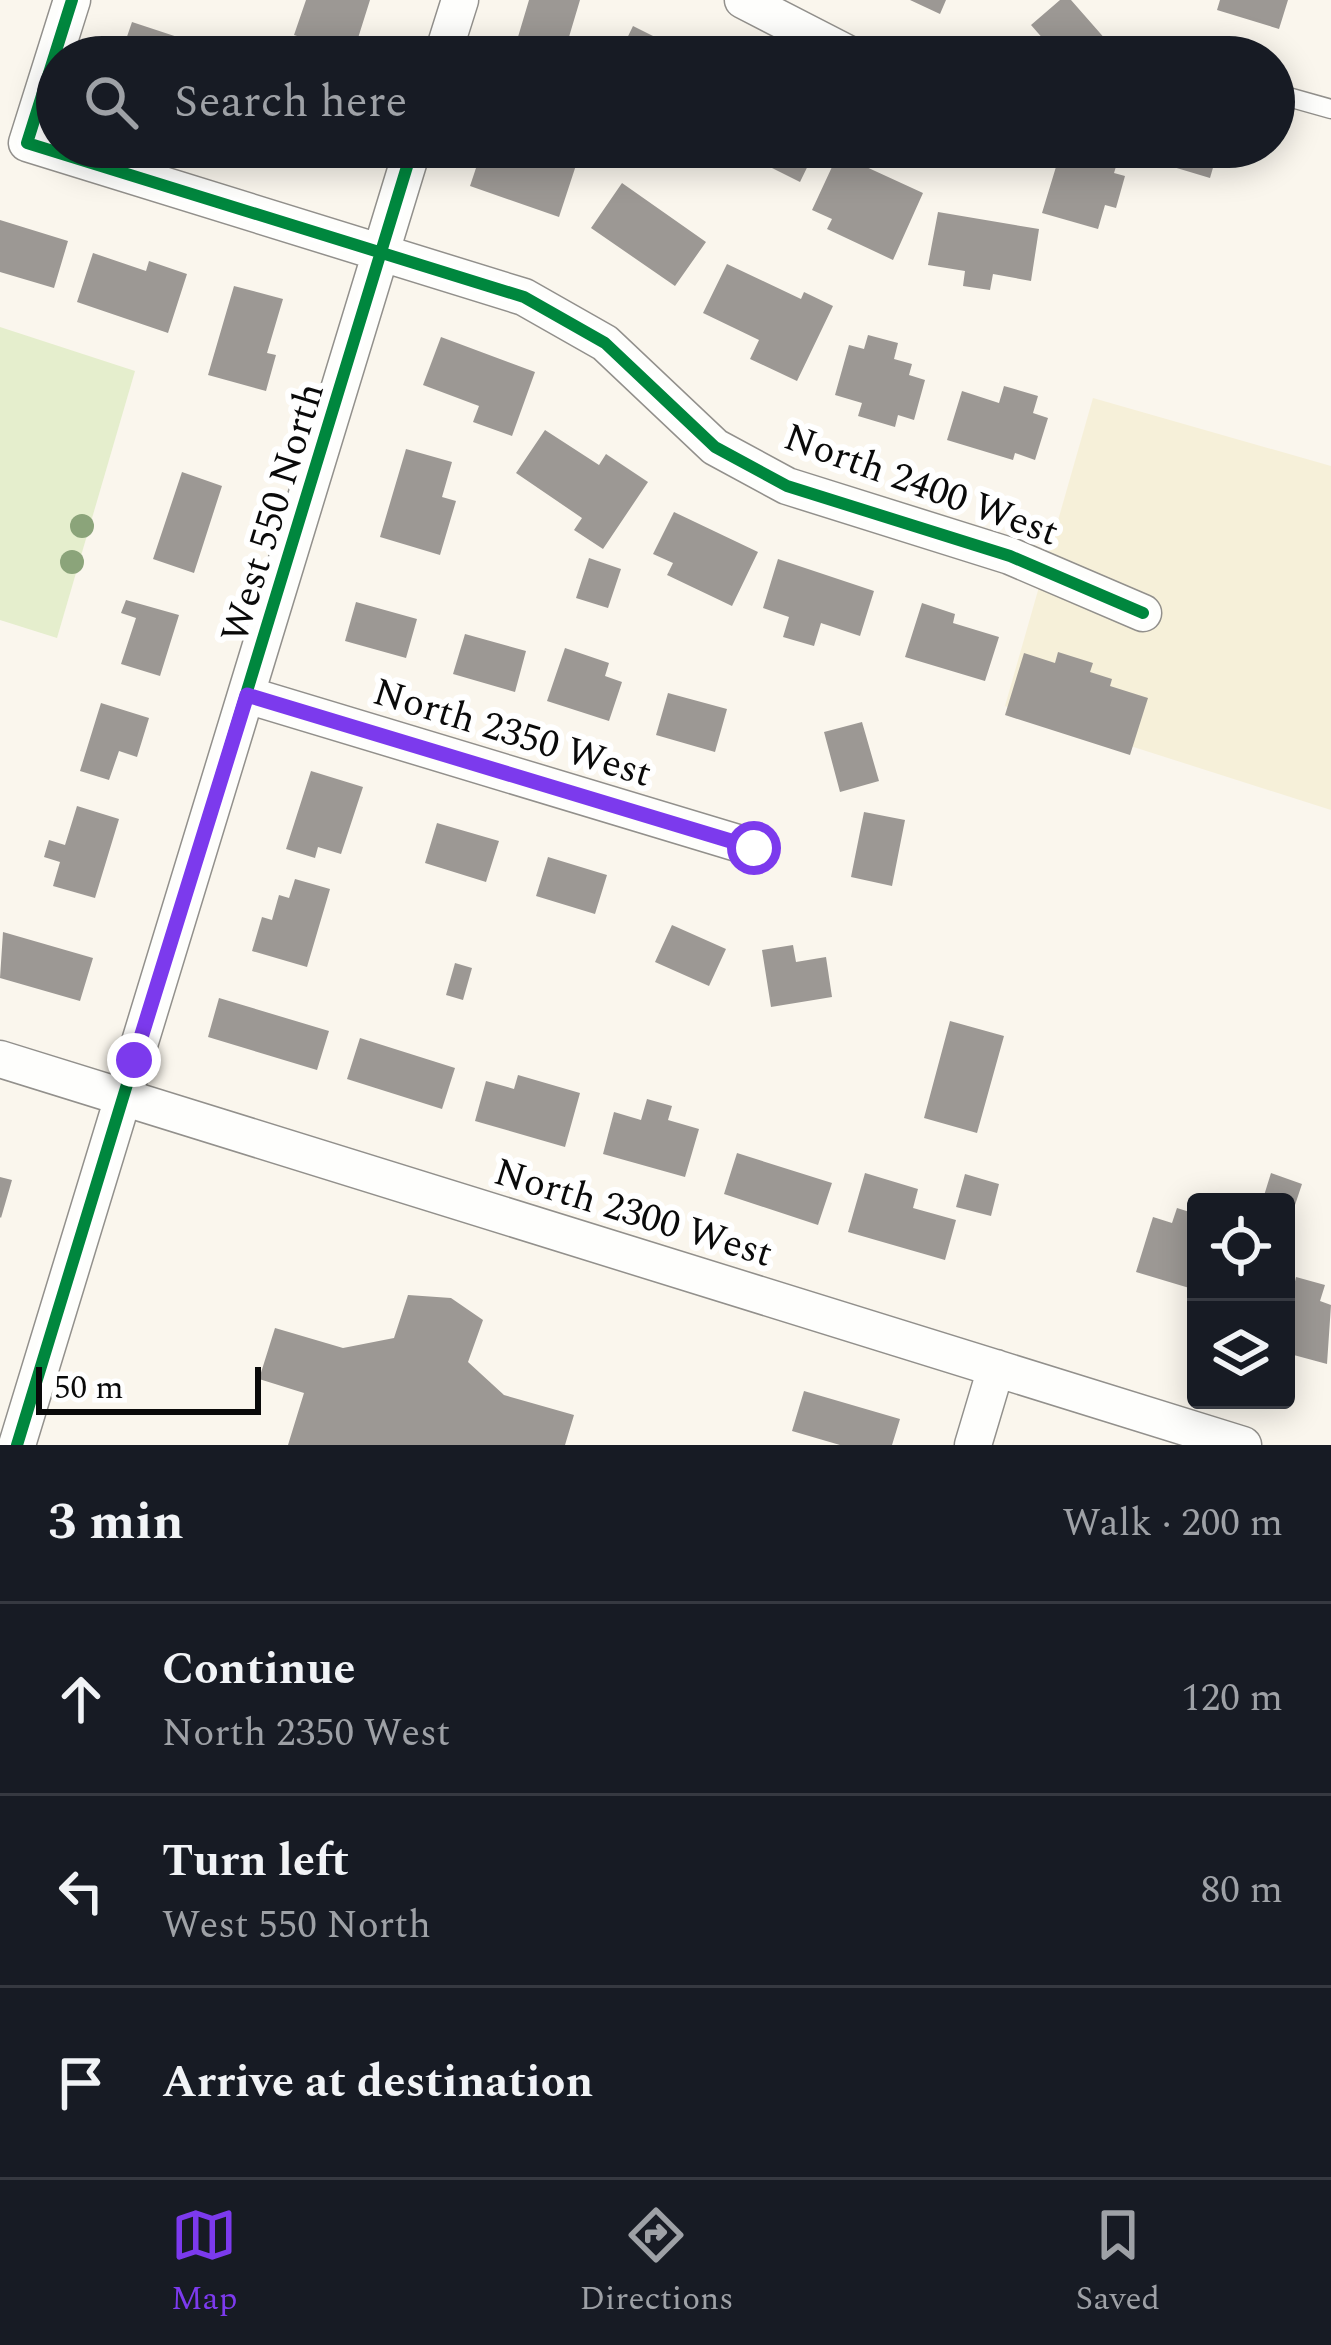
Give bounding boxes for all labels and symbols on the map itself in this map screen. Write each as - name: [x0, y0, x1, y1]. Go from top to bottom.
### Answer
- street label: West 550 North: [206, 376, 341, 650]
- street label: North 2400 West: [776, 408, 1067, 562]
- street label: North 2350 West: [366, 663, 659, 804]
- route start: [727, 821, 781, 875]
- route end: [107, 1033, 161, 1087]
- street label: North 2300 West: [487, 1143, 780, 1284]
- scale bar: [36, 1361, 261, 1414]

